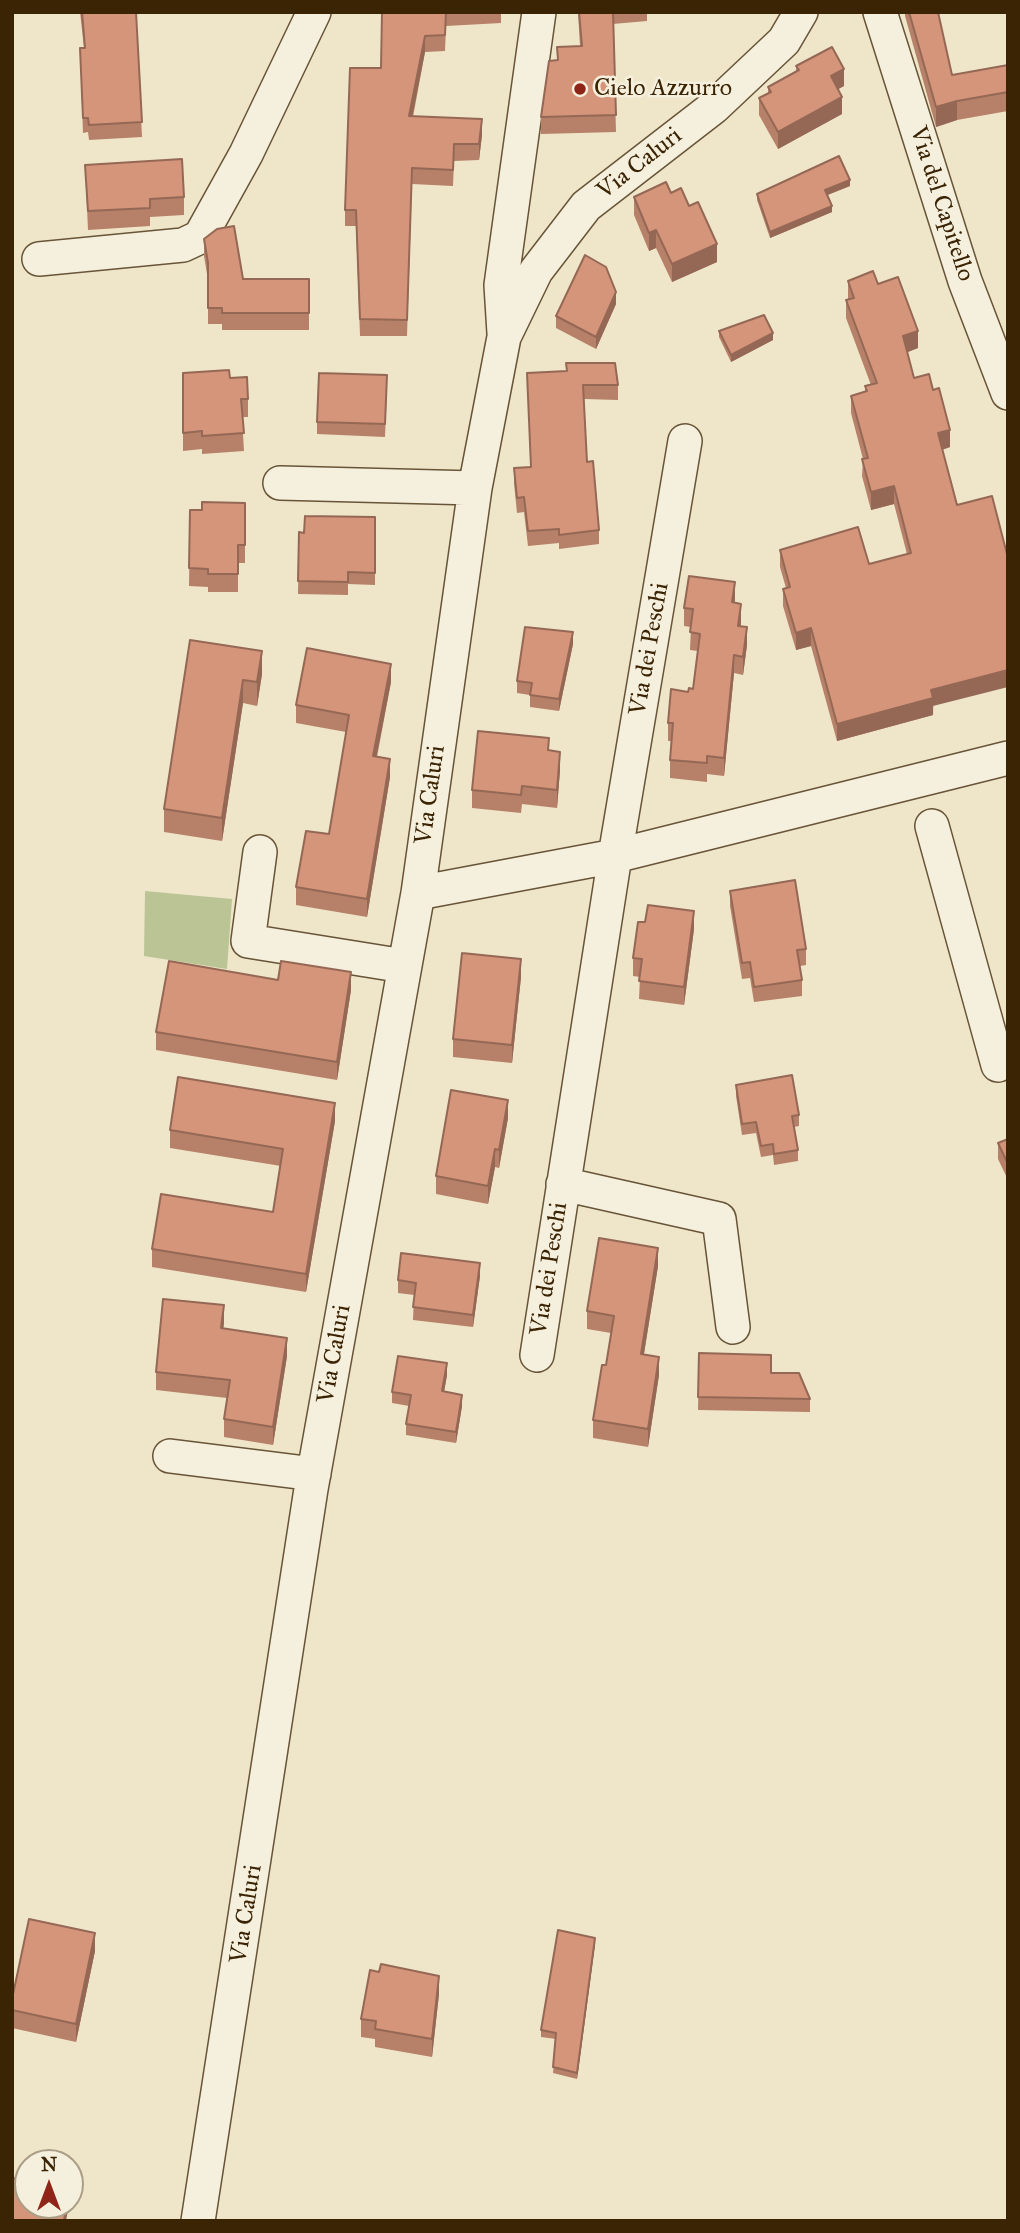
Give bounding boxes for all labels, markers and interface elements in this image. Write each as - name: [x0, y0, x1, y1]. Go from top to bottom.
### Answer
- place label: Cielo Azzurro: [594, 75, 732, 103]
- marker: Cielo Azzurro: [572, 81, 588, 97]
- street label: Via Caluri: [592, 122, 688, 206]
- street label: Via del Capitello: [902, 123, 980, 285]
- street label: Via dei Peschi: [624, 580, 676, 718]
- street label: Via Caluri: [410, 744, 452, 846]
- street label: Via dei Peschi: [525, 1200, 575, 1338]
- street label: Via Caluri: [312, 1302, 358, 1406]
- street label: Via Caluri: [225, 1862, 269, 1966]
- north arrow: [14, 2149, 84, 2219]
- text: N: [41, 2153, 57, 2176]

